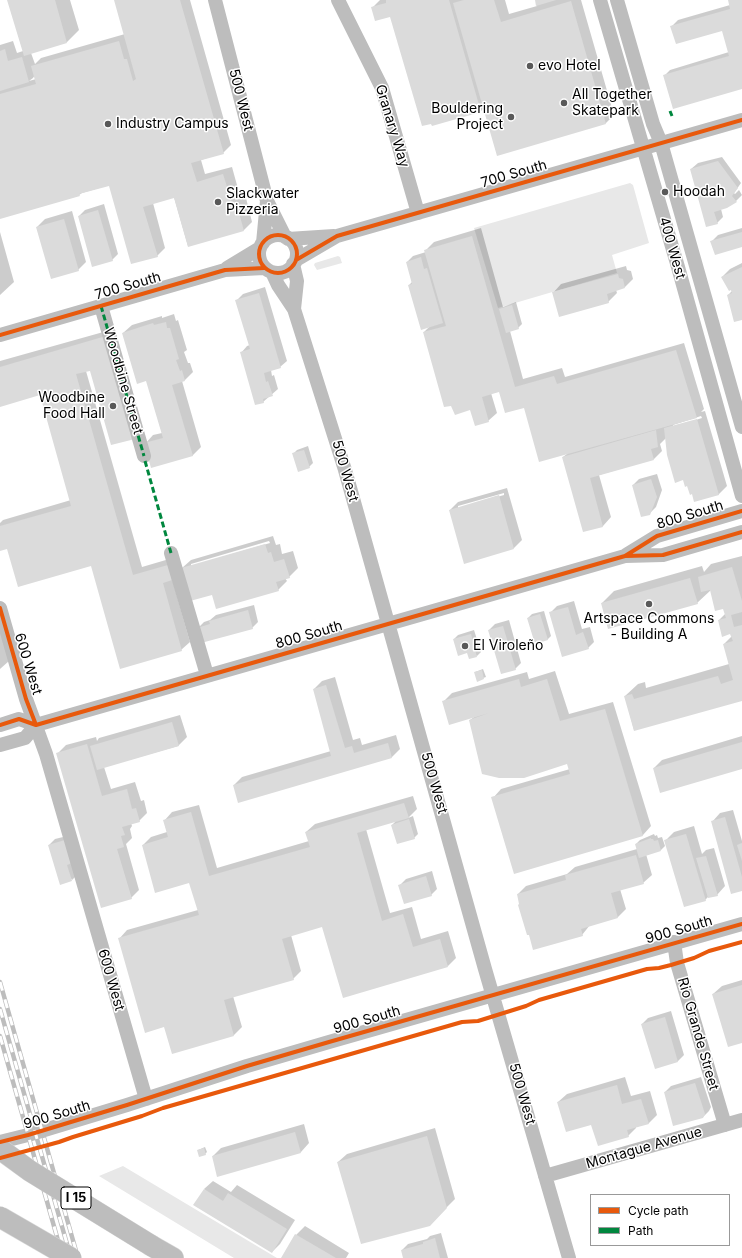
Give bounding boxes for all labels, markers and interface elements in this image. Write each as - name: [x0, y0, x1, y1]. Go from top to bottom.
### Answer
- place label: evo Hotel: [538, 58, 601, 74]
- marker: evo Hotel: [525, 61, 535, 71]
- street label: 500 West: [225, 67, 257, 133]
- street label: Granary Way: [371, 83, 413, 169]
- place label: All Together Skatepark: [572, 87, 652, 120]
- marker: All Together Skatepark: [559, 98, 569, 108]
- place label: Bouldering Project: [431, 101, 503, 134]
- marker: Bouldering Project: [506, 112, 516, 122]
- place label: Industry Campus: [116, 116, 229, 132]
- marker: Industry Campus: [103, 119, 113, 129]
- street label: 700 South: [479, 157, 549, 191]
- place label: Hoodah: [673, 184, 725, 200]
- place label: Slackwater Pizzeria: [226, 186, 299, 218]
- marker: Hoodah: [660, 187, 670, 197]
- marker: Slackwater Pizzeria: [213, 197, 223, 207]
- street label: 400 West: [655, 215, 689, 281]
- street label: 700 South: [93, 269, 163, 303]
- street label: Woodbine Street: [100, 326, 146, 436]
- place label: Woodbine Food Hall: [38, 390, 105, 422]
- marker: Woodbine Food Hall: [108, 401, 118, 411]
- street label: 500 West: [328, 438, 362, 504]
- street label: 800 South: [655, 497, 725, 533]
- marker: Artspace Commons - Building A: [644, 599, 654, 609]
- place label: Artspace Commons - Building A: [584, 611, 714, 644]
- street label: 800 South: [274, 617, 344, 653]
- street label: 600 West: [11, 631, 45, 697]
- place label: El Viroleño: [473, 638, 543, 654]
- marker: El Viroleño: [460, 641, 470, 651]
- street label: 500 West: [417, 750, 451, 816]
- street label: 900 South: [644, 912, 714, 948]
- street label: 600 West: [94, 947, 128, 1013]
- street label: Rio Grande Street: [674, 976, 722, 1092]
- street label: 900 South: [332, 1002, 402, 1038]
- street label: 500 West: [505, 1061, 539, 1127]
- street label: 900 South: [22, 1097, 92, 1133]
- street label: Montague Avenue: [584, 1123, 704, 1173]
- road number: I 15: [61, 1187, 91, 1209]
- legend: [590, 1194, 730, 1246]
- text: Cycle path: [628, 1203, 689, 1218]
- text: Path: [628, 1223, 653, 1238]

